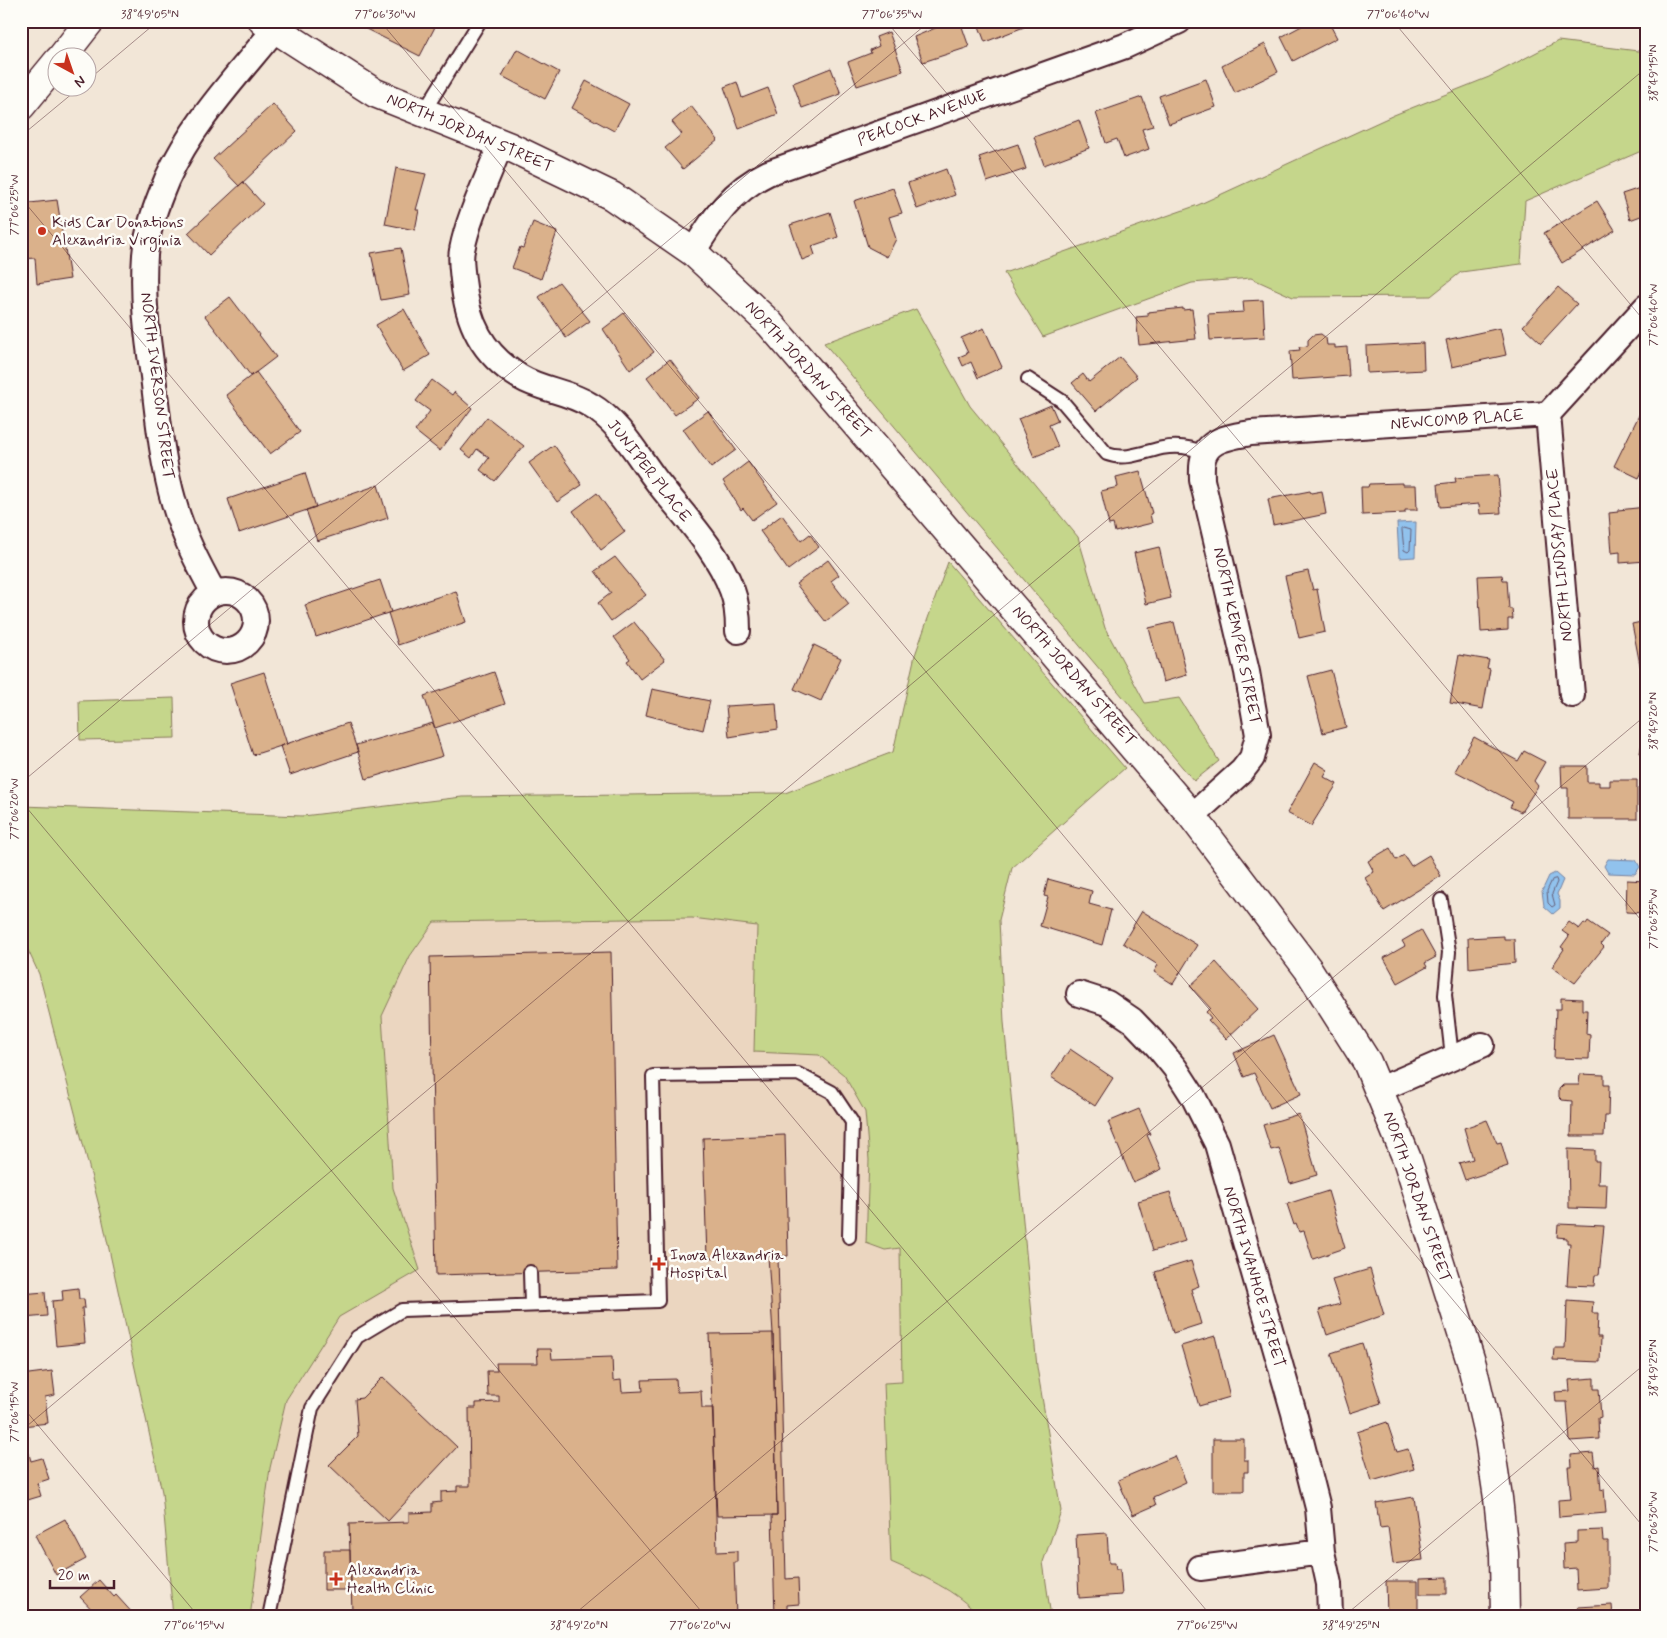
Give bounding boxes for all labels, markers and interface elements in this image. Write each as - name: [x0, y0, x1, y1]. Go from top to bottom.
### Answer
- text: 38°49'05"N: [121, 7, 179, 23]
- text: 77°06'30"W: [355, 7, 416, 23]
- text: 77°06'35"W: [862, 7, 922, 23]
- text: 77°06'40"W: [1367, 7, 1429, 23]
- text: 38°49'15"N: [1646, 45, 1662, 101]
- north arrow: [48, 48, 98, 98]
- text: N: [70, 71, 89, 91]
- street label: PEACOCK AVENUE: [855, 85, 989, 151]
- street label: NORTH JORDAN STREET: [383, 88, 557, 178]
- text: 77°06'25"W: [7, 174, 23, 235]
- place label: Kids Car Donations Alexandria Virginia: [52, 212, 184, 252]
- marker: Kids Car Donations Alexandria Virginia: [36, 225, 48, 237]
- text: 77°06'40"W: [1646, 284, 1662, 346]
- street label: NORTH IVERSON STREET: [135, 291, 179, 481]
- street label: NORTH JORDAN STREET: [740, 296, 876, 444]
- street label: NEWCOMB PLACE: [1390, 405, 1524, 435]
- street label: JUNIPER PLACE: [602, 415, 696, 527]
- street label: NORTH LINDSAY PLACE: [1542, 467, 1578, 643]
- street label: NORTH KEMPER STREET: [1208, 545, 1266, 727]
- street label: NORTH JORDAN STREET: [1007, 602, 1141, 750]
- text: 38°49'20"N: [1646, 692, 1662, 750]
- text: 77°06'20"W: [7, 778, 23, 840]
- text: 77°06'35"W: [1646, 889, 1662, 949]
- street label: NORTH JORDAN STREET: [1378, 1109, 1456, 1285]
- street label: NORTH IVANHOE STREET: [1218, 1184, 1290, 1370]
- place label: Inova Alexandria Hospital: [670, 1245, 784, 1284]
- marker: Inova Alexandria Hospital: [652, 1257, 666, 1271]
- text: 38°49'25"N: [1646, 1339, 1662, 1397]
- text: 77°06'15"W: [7, 1382, 23, 1442]
- text: 77°06'30"W: [1646, 1491, 1662, 1552]
- scale bar: [50, 1558, 114, 1590]
- place label: Alexandria Health Clinic: [347, 1560, 434, 1599]
- text: 20 m: [58, 1566, 90, 1586]
- marker: Alexandria Health Clinic: [329, 1572, 343, 1586]
- text: 77°06'15"W: [164, 1618, 224, 1634]
- text: 38°49'20"N: [550, 1618, 608, 1634]
- text: 77°06'20"W: [669, 1618, 731, 1634]
- text: 77°06'25"W: [1177, 1618, 1238, 1634]
- text: 38°49'25"N: [1322, 1618, 1380, 1634]

